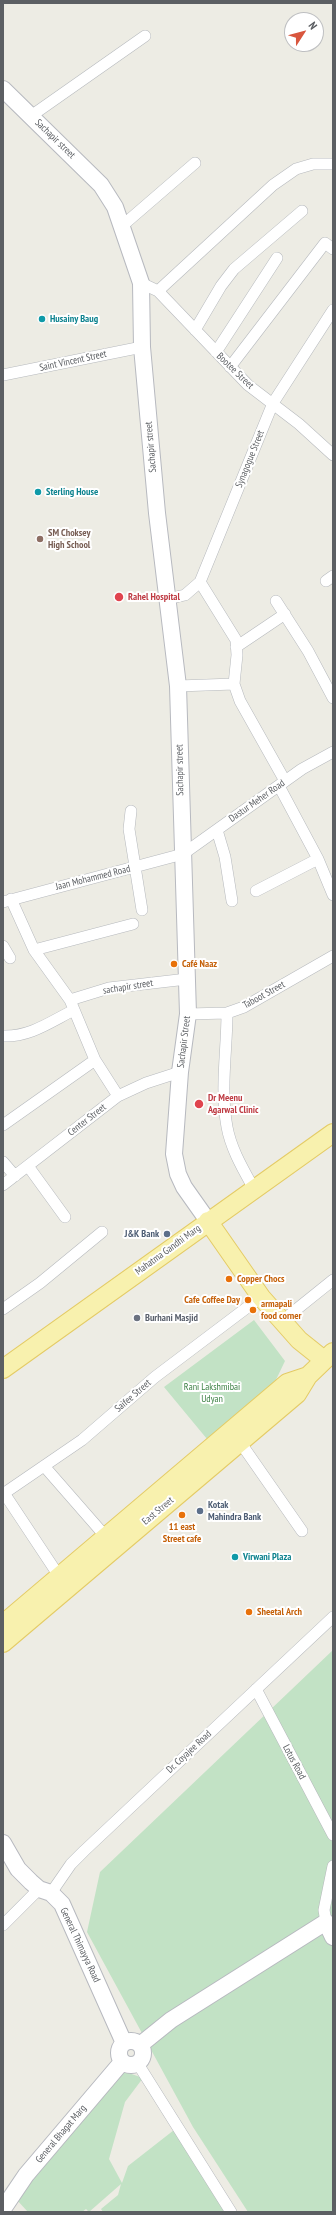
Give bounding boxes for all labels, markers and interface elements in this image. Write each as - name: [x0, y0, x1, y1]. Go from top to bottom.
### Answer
- north arrow: [284, 12, 324, 52]
- text: N: [305, 19, 320, 32]
- street label: Sachapir street: [32, 117, 78, 161]
- place label: Husainy Baug: [50, 313, 98, 325]
- marker: Husainy Baug: [37, 314, 47, 324]
- street label: Saint Vincent Street: [38, 348, 108, 374]
- street label: Bootee Street: [214, 350, 256, 392]
- street label: Sachapir street: [143, 421, 159, 473]
- street label: Synagogue Street: [233, 429, 267, 489]
- place label: Sterling House: [46, 486, 98, 498]
- marker: Sterling House: [33, 487, 43, 497]
- place label: SM Choksey High School: [48, 527, 90, 550]
- marker: SM Choksey High School: [35, 534, 45, 544]
- marker: Rahel Hospital: [113, 591, 125, 603]
- place label: Rahel Hospital: [128, 591, 180, 603]
- street label: Sachapir street: [174, 744, 186, 796]
- street label: Dastur Meher Road: [227, 777, 287, 825]
- street label: Jaan Mohammed Road: [54, 863, 132, 893]
- place label: Café Naaz: [182, 958, 217, 970]
- marker: Café Naaz: [169, 959, 179, 969]
- street label: sachapir street: [102, 977, 154, 997]
- street label: Taboot Street: [241, 979, 287, 1011]
- street label: Sachapir Street: [175, 1015, 193, 1069]
- place label: Dr Meenu Agarwal Clinic: [208, 1092, 258, 1116]
- marker: Dr Meenu Agarwal Clinic: [193, 1098, 205, 1110]
- street label: Center Street: [66, 1101, 108, 1139]
- street label: Mahatma Gandhi Marg: [133, 1222, 203, 1278]
- place label: J&K Bank: [125, 1228, 159, 1240]
- marker: J&K Bank: [162, 1229, 172, 1239]
- place label: Copper Chocs: [237, 1273, 284, 1285]
- marker: Copper Chocs: [224, 1274, 234, 1284]
- place label: Cafe Coffee Day: [184, 1294, 240, 1306]
- marker: Cafe Coffee Day: [243, 1295, 253, 1305]
- place label: armapali food corner: [261, 1298, 302, 1322]
- marker: armapali food corner: [248, 1305, 258, 1315]
- place label: Burhani Masjid: [145, 1312, 198, 1324]
- marker: Burhani Masjid: [132, 1313, 142, 1323]
- street label: Saifee Street: [112, 1377, 154, 1415]
- park label: Rani Lakshmibai Udyan: [184, 1381, 240, 1404]
- street label: East Street: [140, 1494, 176, 1528]
- place label: Kotak Mahindra Bank: [208, 1499, 261, 1522]
- marker: Kotak Mahindra Bank: [195, 1506, 205, 1516]
- marker: 11 east Street cafe: [177, 1510, 187, 1520]
- place label: 11 east Street cafe: [163, 1521, 201, 1544]
- place label: Virwani Plaza: [243, 1551, 291, 1563]
- marker: Virwani Plaza: [230, 1552, 240, 1562]
- place label: Sheetal Arch: [257, 1606, 302, 1618]
- marker: Sheetal Arch: [244, 1607, 254, 1617]
- street label: Dr. Coyajee Road: [164, 1728, 214, 1776]
- street label: Lotus Road: [280, 1743, 308, 1781]
- street label: General Thimayya Road: [57, 1906, 103, 1984]
- street label: General Bhagat Marg: [33, 2102, 89, 2166]

